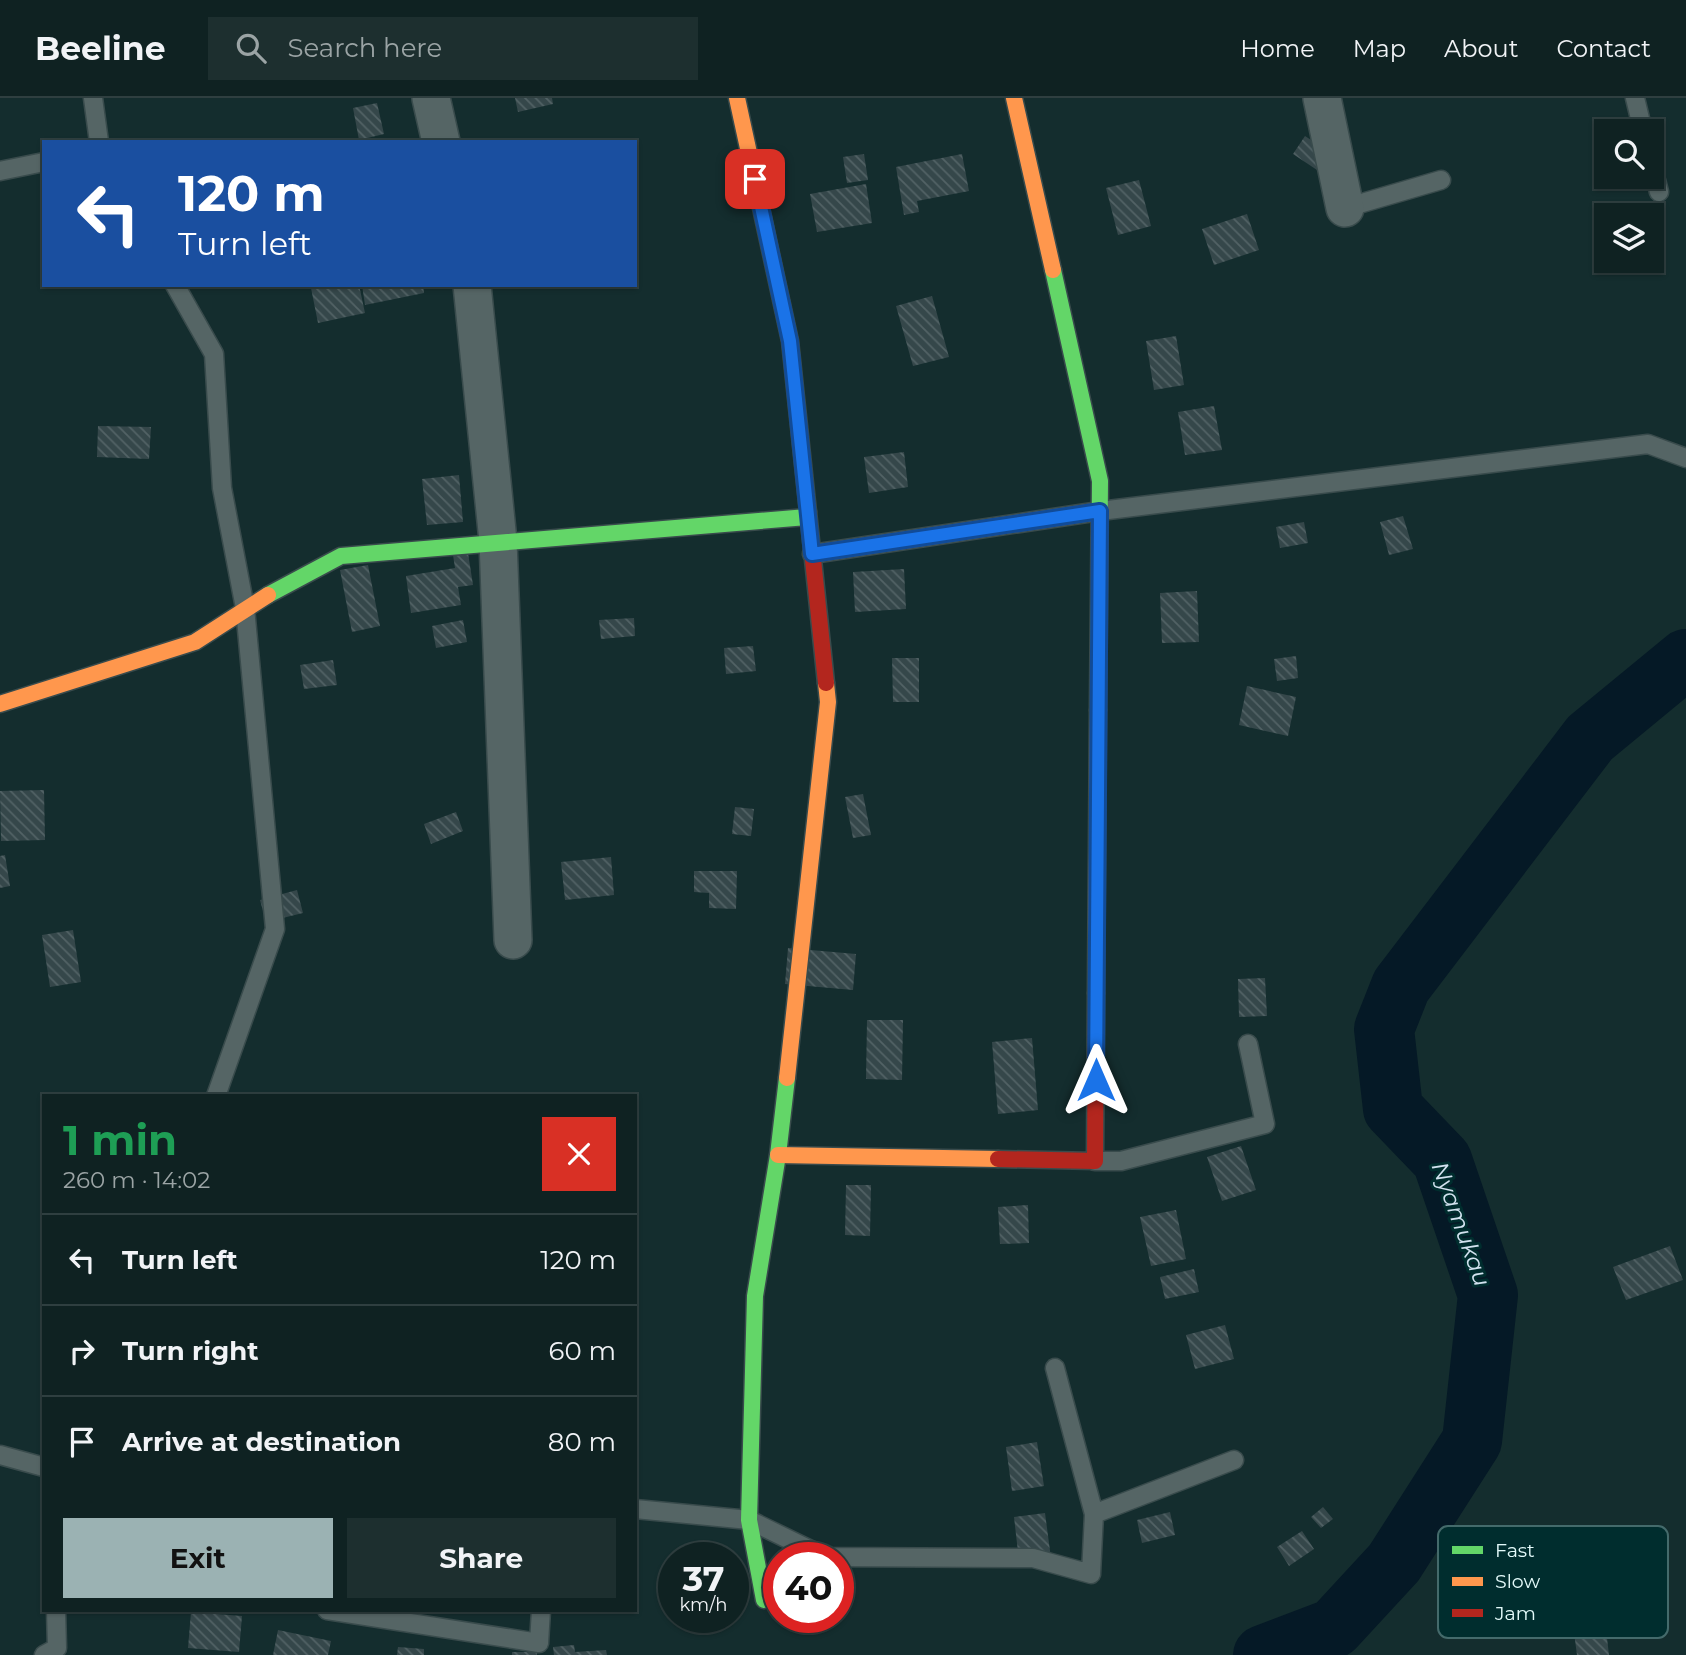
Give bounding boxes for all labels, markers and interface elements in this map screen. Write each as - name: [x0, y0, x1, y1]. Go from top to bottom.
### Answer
- search box: [208, 17, 698, 80]
- text: Beeline: [35, 28, 166, 68]
- icon: search: [232, 29, 270, 67]
- text: Search here: [288, 32, 442, 64]
- text: Home: [1240, 34, 1315, 63]
- text: Map: [1353, 34, 1406, 63]
- text: About: [1444, 34, 1518, 63]
- text: Contact: [1556, 34, 1651, 63]
- map controls: [1594, 119, 1664, 273]
- button: search: [1594, 119, 1664, 189]
- pin: [725, 149, 785, 209]
- icon: arrive: [736, 160, 774, 198]
- text: 120 m: [178, 164, 325, 223]
- icon: left: [63, 168, 154, 259]
- button: layers: [1594, 203, 1664, 273]
- text: Turn left: [178, 224, 312, 263]
- position arrow: [1059, 1043, 1133, 1117]
- text: 1 min: [63, 1114, 177, 1166]
- button: close: [542, 1117, 616, 1191]
- water label: Nyamukau: [1426, 1158, 1496, 1290]
- text: 260 m · 14:02: [63, 1166, 210, 1194]
- icon: left: [63, 1241, 101, 1279]
- text: Turn left: [122, 1244, 238, 1276]
- text: 120 m: [540, 1244, 616, 1276]
- icon: right: [63, 1332, 101, 1370]
- text: Turn right: [122, 1335, 258, 1367]
- text: 60 m: [549, 1335, 616, 1367]
- icon: arrive: [63, 1423, 101, 1461]
- text: Arrive at destination: [122, 1426, 401, 1458]
- text: 80 m: [548, 1426, 616, 1458]
- button: Exit: [63, 1518, 333, 1598]
- button: Share: [347, 1518, 616, 1598]
- legend: [1438, 1526, 1668, 1638]
- text: Fast: [1495, 1539, 1535, 1562]
- speed limit sign: 40: [763, 1542, 854, 1633]
- text: 37: [682, 1557, 725, 1600]
- text: Slow: [1495, 1570, 1540, 1593]
- text: km/h: [679, 1594, 728, 1616]
- text: Jam: [1494, 1602, 1536, 1625]

